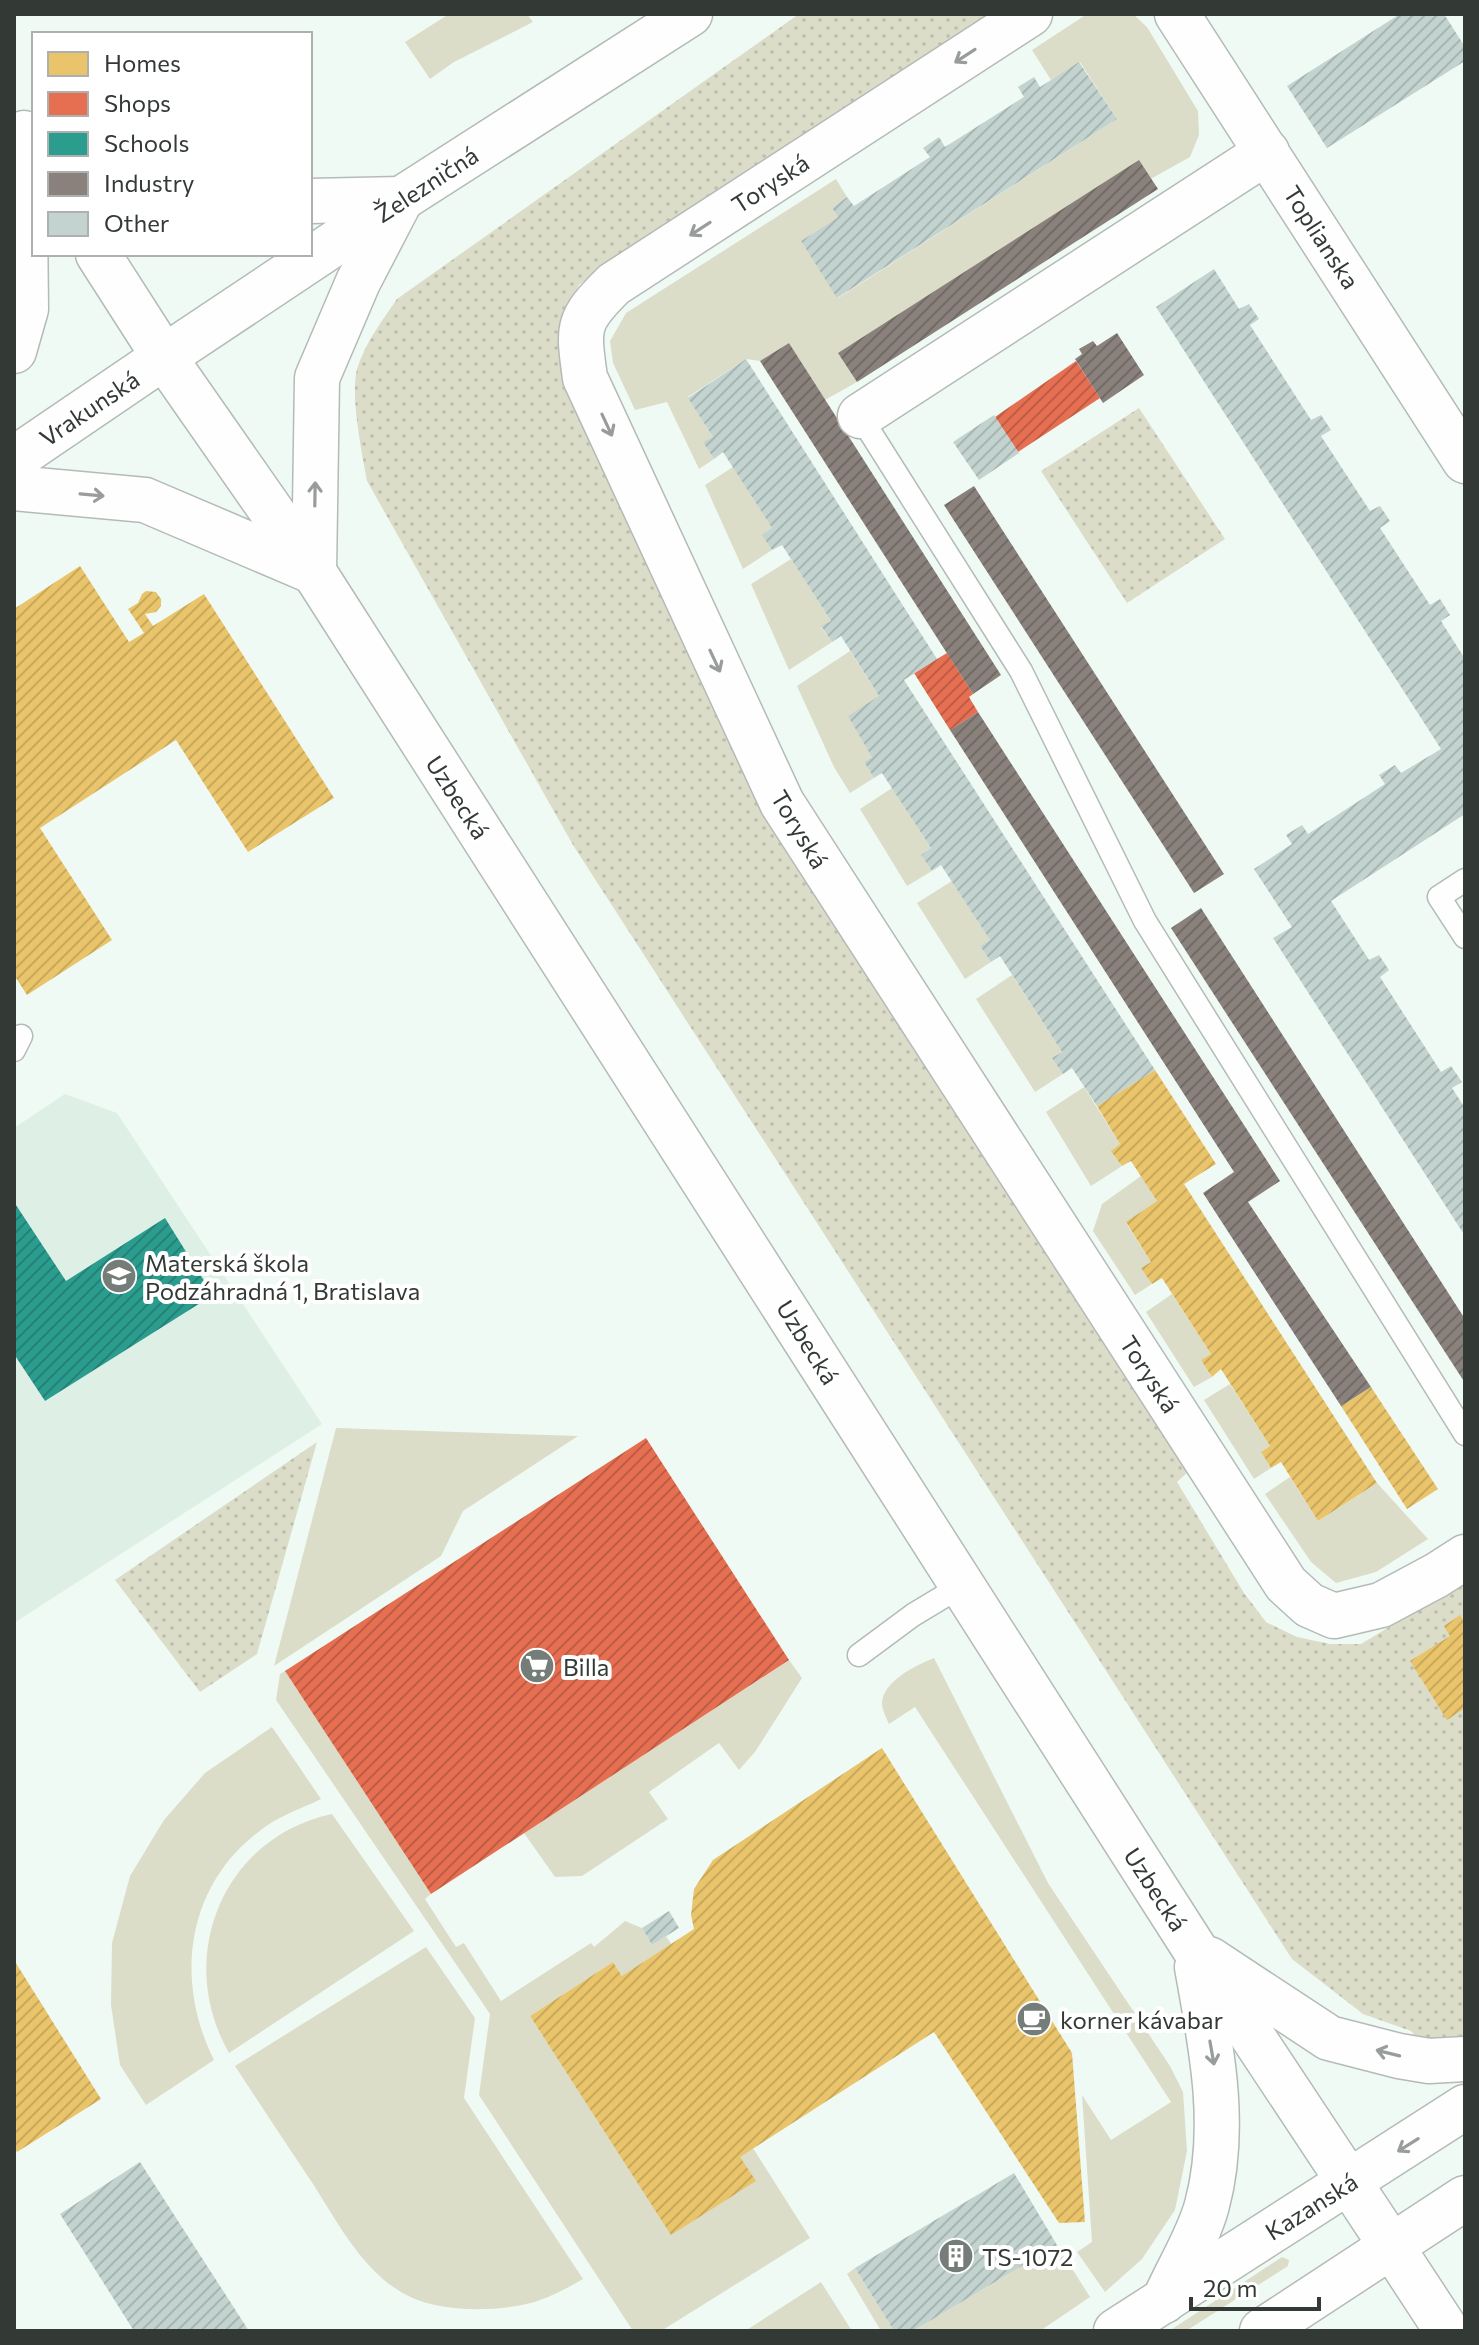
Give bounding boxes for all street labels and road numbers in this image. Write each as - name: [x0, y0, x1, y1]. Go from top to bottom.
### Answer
- street label: Železničná: [369, 140, 483, 228]
- street label: Toryská: [726, 147, 814, 219]
- street label: Toplianska: [1278, 180, 1366, 294]
- street label: Vrakunská: [34, 364, 144, 452]
- street label: Uzbecká: [420, 750, 496, 844]
- street label: Toryská: [765, 785, 835, 873]
- street label: Uzbecká: [771, 1295, 845, 1389]
- street label: Toryská: [1114, 1330, 1186, 1418]
- street label: Uzbecká: [1118, 1842, 1194, 1936]
- street label: Kazanská: [1260, 2166, 1362, 2246]

